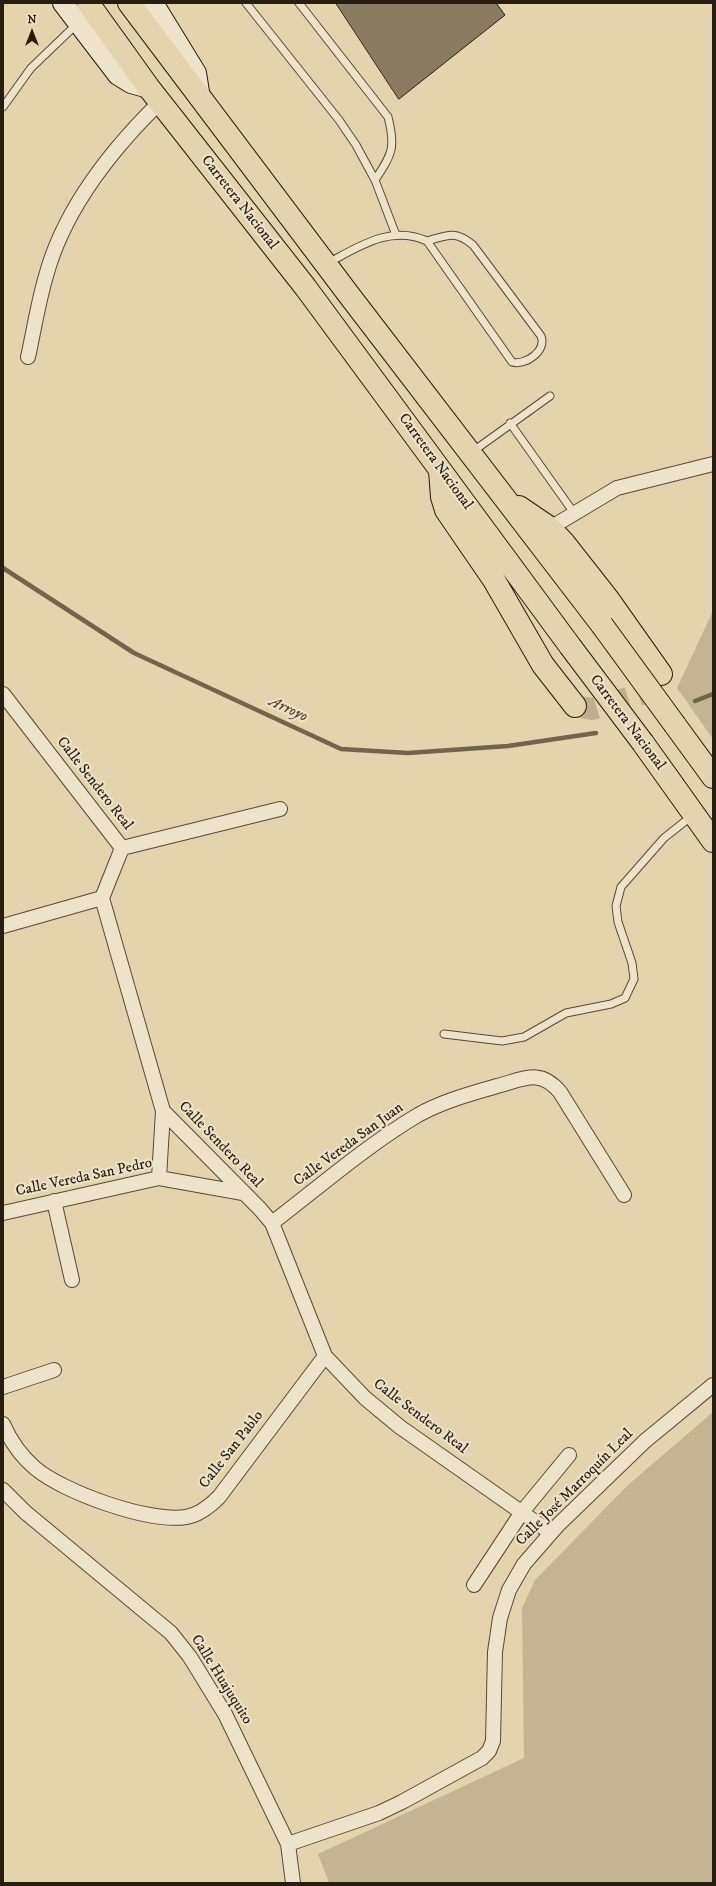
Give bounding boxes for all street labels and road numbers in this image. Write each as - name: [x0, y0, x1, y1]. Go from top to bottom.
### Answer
- street label: Carretera Nacional: [197, 152, 281, 254]
- street label: Carretera Nacional: [394, 410, 476, 514]
- street label: Carretera Nacional: [585, 672, 669, 774]
- street label: Calle Sendero Real: [52, 734, 136, 834]
- street label: Calle Sendero Real: [174, 1098, 266, 1192]
- street label: Calle Vereda San Juan: [291, 1099, 407, 1191]
- street label: Calle Vereda San Pedro: [14, 1155, 154, 1201]
- street label: Calle Sendero Real: [369, 1376, 471, 1458]
- street label: Calle San Pablo: [196, 1407, 268, 1493]
- street label: Calle José Marroquín Leal: [513, 1426, 637, 1550]
- street label: Calle Huajuquito: [186, 1632, 256, 1728]

